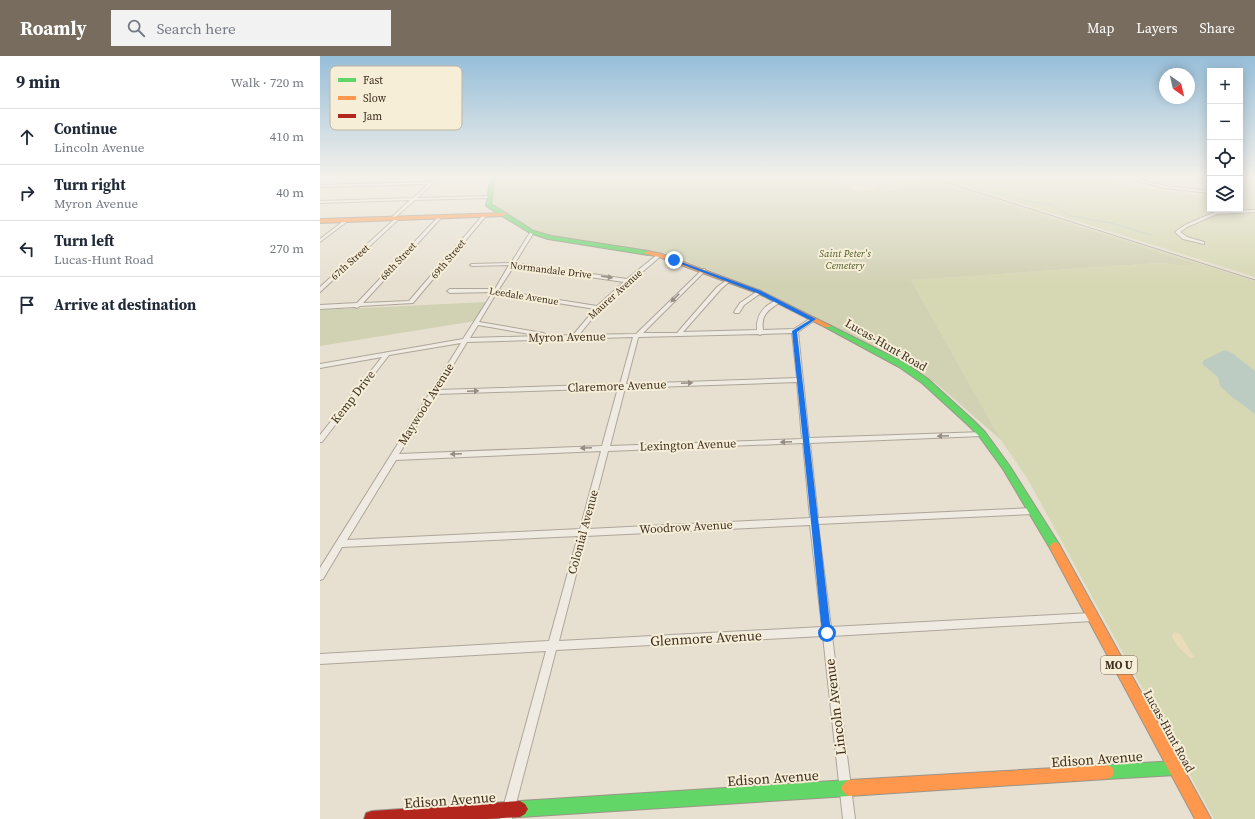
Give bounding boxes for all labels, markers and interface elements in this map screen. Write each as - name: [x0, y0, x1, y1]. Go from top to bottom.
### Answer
- search box: [111, 10, 391, 46]
- text: Roamly: [20, 15, 87, 41]
- icon: search: [125, 17, 147, 39]
- text: Search here: [157, 18, 236, 39]
- text: Map: [1087, 18, 1114, 38]
- text: Layers: [1136, 18, 1178, 38]
- text: Share: [1200, 18, 1235, 38]
- legend: [330, 66, 462, 130]
- north arrow: [1159, 68, 1195, 104]
- map controls: [1207, 68, 1243, 212]
- button: +: [1207, 68, 1243, 104]
- text: 9 min: [16, 70, 60, 94]
- text: Fast: [363, 73, 383, 88]
- text: Walk · 720 m: [231, 74, 304, 91]
- text: Slow: [363, 91, 387, 106]
- button: −: [1207, 104, 1243, 140]
- text: Jam: [362, 109, 382, 124]
- text: Continue: [54, 118, 117, 139]
- icon: ahead: [16, 126, 38, 148]
- text: 410 m: [270, 128, 304, 145]
- text: Lincoln Avenue: [54, 139, 144, 156]
- button: locate: [1207, 140, 1243, 176]
- text: Turn right: [54, 174, 126, 195]
- button: layers: [1207, 176, 1243, 212]
- icon: right: [16, 182, 38, 204]
- text: 40 m: [276, 184, 304, 201]
- text: Myron Avenue: [54, 195, 138, 212]
- text: Turn left: [54, 230, 114, 251]
- street label: 69th Street: [428, 236, 469, 281]
- icon: left: [16, 238, 38, 260]
- street label: 68th Street: [377, 239, 419, 283]
- text: 270 m: [270, 240, 304, 257]
- street label: 67th Street: [328, 241, 373, 283]
- park label: Saint Peter's Cemetery: [819, 247, 871, 272]
- text: Lucas-Hunt Road: [54, 251, 154, 268]
- route end: [665, 251, 683, 269]
- street label: Normandale Drive: [509, 259, 593, 281]
- street label: Maurer Avenue: [585, 266, 645, 322]
- one-way arrow: [600, 275, 613, 281]
- street label: Leedale Avenue: [488, 284, 560, 308]
- one-way arrow: [670, 293, 680, 303]
- icon: arrive: [16, 294, 38, 316]
- text: Arrive at destination: [54, 294, 196, 315]
- street label: Lucas-Hunt Road: [842, 315, 930, 375]
- street label: Myron Avenue: [528, 328, 606, 346]
- street label: Maywood Avenue: [394, 360, 458, 448]
- street label: Kemp Drive: [327, 367, 379, 427]
- street label: Claremore Avenue: [567, 376, 667, 396]
- one-way arrow: [681, 380, 693, 387]
- one-way arrow: [467, 388, 480, 394]
- one-way arrow: [936, 433, 949, 439]
- street label: Lexington Avenue: [639, 435, 737, 455]
- one-way arrow: [779, 439, 792, 445]
- one-way arrow: [580, 445, 592, 452]
- one-way arrow: [449, 451, 462, 457]
- street label: Colonial Avenue: [564, 488, 602, 576]
- street label: Woodrow Avenue: [639, 517, 733, 537]
- route start: [818, 624, 836, 642]
- street label: Glenmore Avenue: [650, 625, 762, 651]
- road number: MO U: [1101, 656, 1137, 674]
- street label: Lincoln Avenue: [819, 658, 851, 756]
- street label: Lucas-Hunt Road: [1140, 687, 1198, 775]
- street label: Edison Avenue: [1050, 746, 1144, 772]
- street label: Edison Avenue: [726, 765, 820, 791]
- street label: Edison Avenue: [403, 787, 497, 813]

